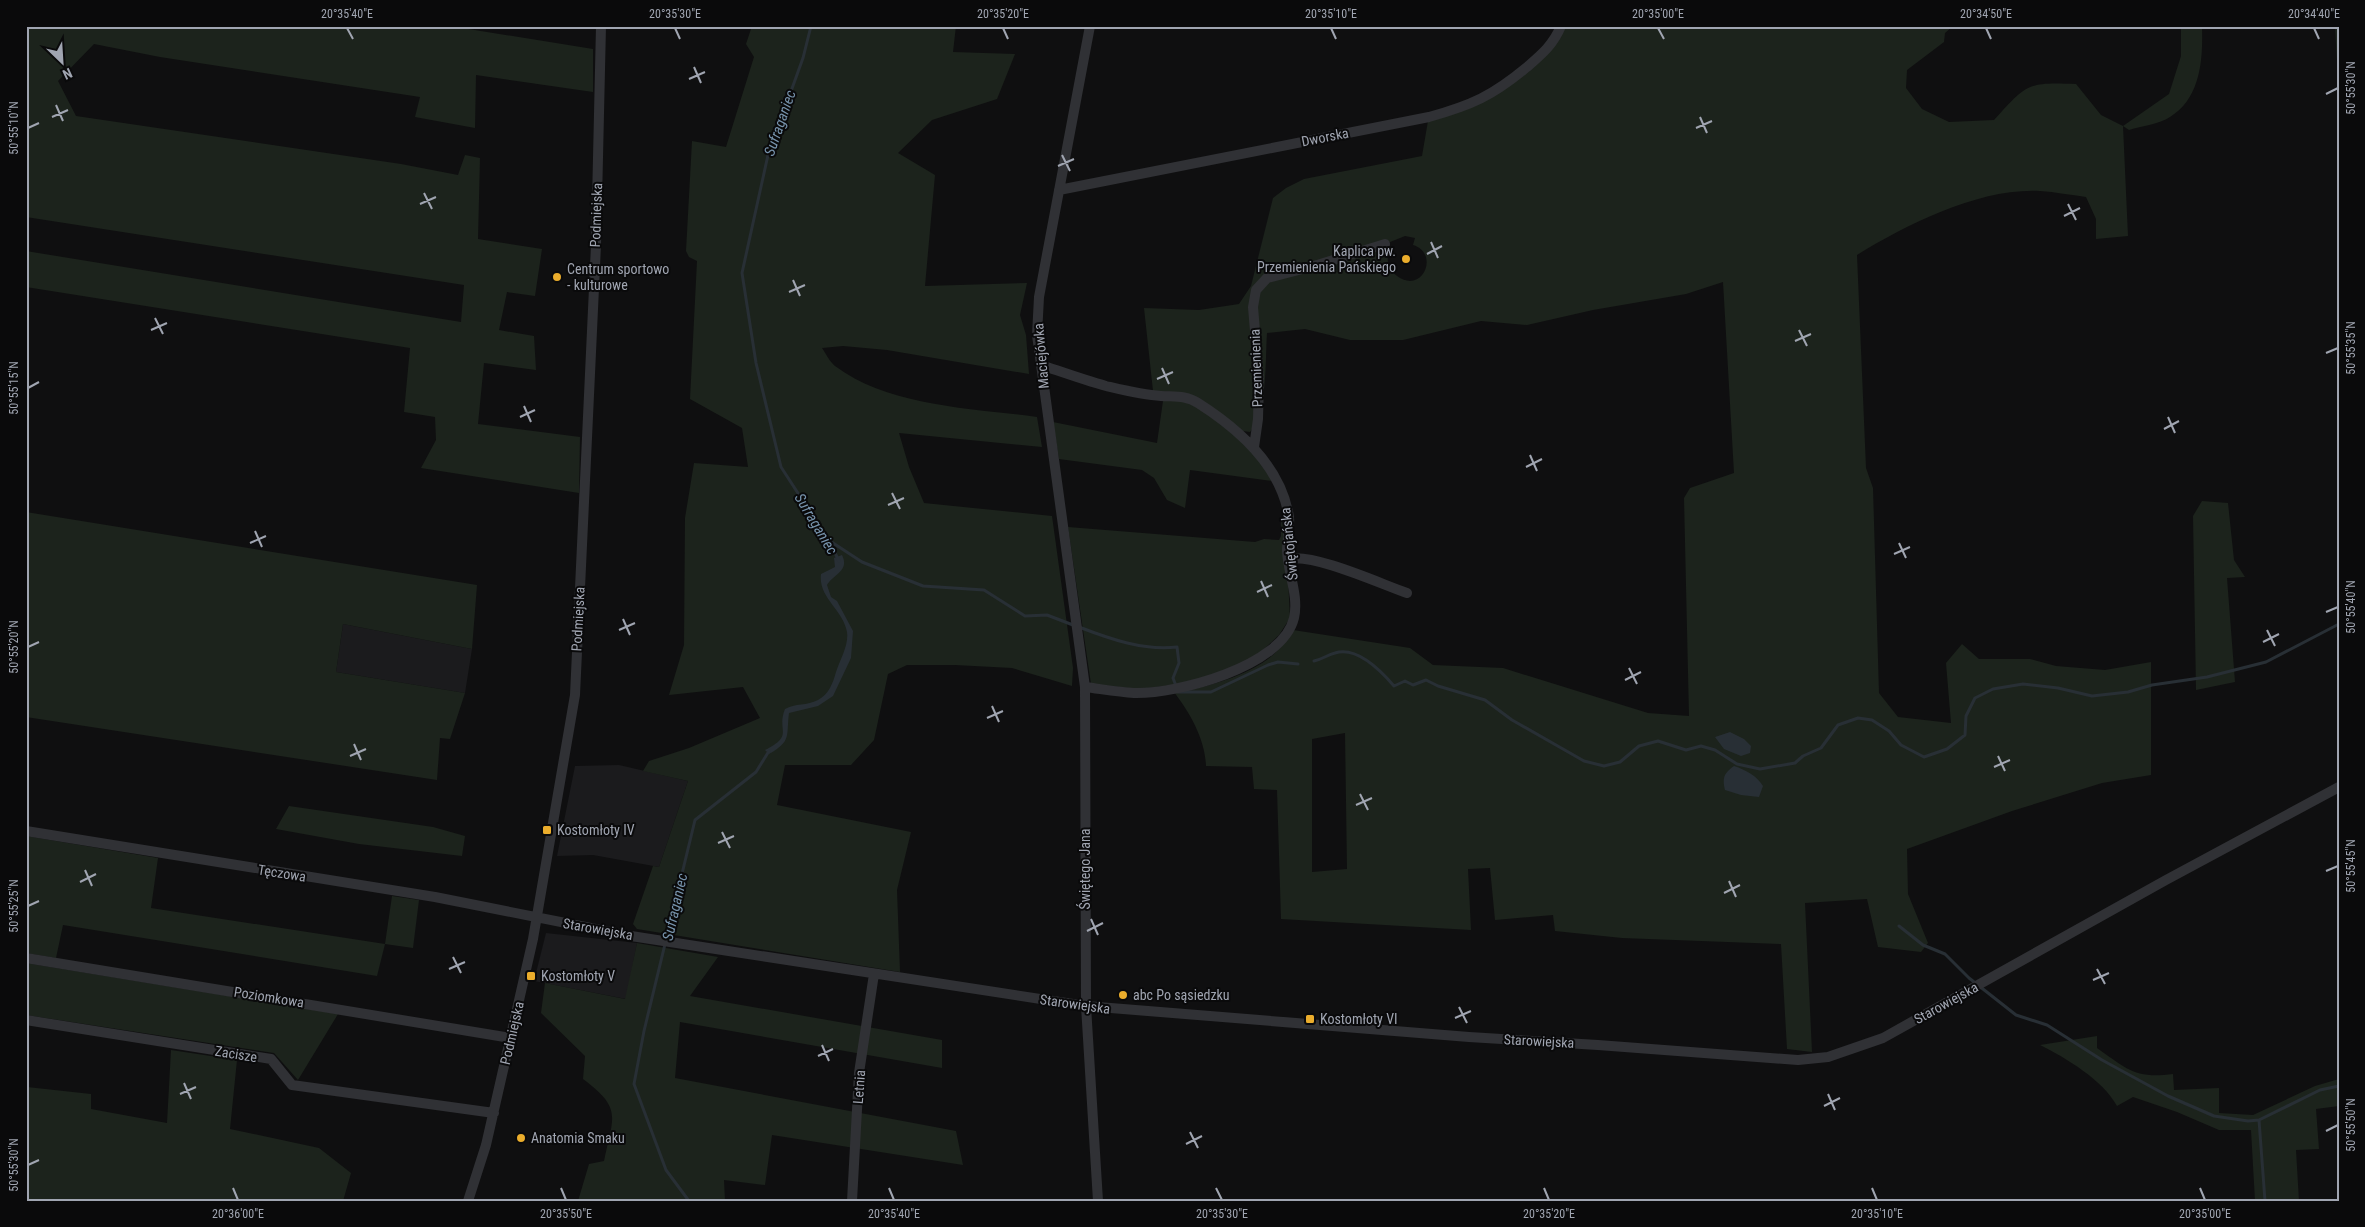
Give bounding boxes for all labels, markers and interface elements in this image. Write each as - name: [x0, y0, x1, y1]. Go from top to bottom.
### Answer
- text: 20°35'40"E: [321, 7, 373, 21]
- text: 20°35'30"E: [649, 7, 701, 21]
- text: 20°35'20"E: [977, 7, 1029, 21]
- text: 20°35'10"E: [1305, 7, 1357, 21]
- text: 20°35'00"E: [1632, 7, 1684, 21]
- text: 20°34'50"E: [1960, 7, 2012, 21]
- text: 20°34'40"E: [2288, 7, 2340, 21]
- north arrow: [38, 38, 88, 88]
- text: 50°55'30"N: [2344, 61, 2358, 115]
- text: N: [60, 65, 75, 83]
- water label: Sufraganiec: [760, 87, 800, 158]
- text: 50°55'10"N: [7, 101, 21, 155]
- street label: Dworska: [1300, 125, 1350, 149]
- street label: Podmiejska: [587, 182, 605, 248]
- place label: Kaplica pw. Przemienienia Pańskiego: [1257, 243, 1396, 275]
- marker: Kaplica pw. Przemienienia Pańskiego: [1400, 253, 1412, 265]
- place label: Centrum sportowo - kulturowe: [567, 261, 669, 293]
- marker: Centrum sportowo - kulturowe: [551, 271, 563, 283]
- text: 50°55'35"N: [2344, 321, 2358, 375]
- street label: Maciejówka: [1030, 323, 1052, 389]
- street label: Przemienienia: [1247, 329, 1265, 407]
- text: 50°55'15"N: [7, 361, 21, 415]
- water label: Sufraganiec: [791, 490, 841, 558]
- street label: Świętojańska: [1276, 507, 1301, 581]
- text: 50°55'40"N: [2344, 580, 2358, 634]
- street label: Podmiejska: [568, 586, 588, 652]
- text: 50°55'20"N: [7, 620, 21, 674]
- place label: Kostomłoty IV: [557, 822, 635, 838]
- marker: Kostomłoty IV: [541, 824, 553, 836]
- street label: Świętego Jana: [1076, 829, 1093, 909]
- text: 50°55'45"N: [2344, 839, 2358, 893]
- street label: Tęczowa: [257, 861, 307, 885]
- water label: Sufraganiec: [659, 871, 692, 942]
- text: 50°55'25"N: [7, 879, 21, 933]
- street label: Starowiejska: [562, 915, 634, 943]
- place label: Kostomłoty V: [541, 968, 615, 984]
- marker: Kostomłoty V: [525, 970, 537, 982]
- street label: Starowiejska: [1911, 979, 1981, 1027]
- street label: Poziomkowa: [233, 984, 305, 1010]
- place label: abc Po sąsiedzku: [1133, 987, 1230, 1003]
- marker: abc Po sąsiedzku: [1117, 989, 1129, 1001]
- street label: Starowiejska: [1039, 991, 1111, 1017]
- street label: Podmiejska: [497, 1000, 527, 1066]
- place label: Kostomłoty VI: [1320, 1011, 1398, 1027]
- marker: Kostomłoty VI: [1304, 1013, 1316, 1025]
- street label: Starowiejska: [1503, 1031, 1575, 1051]
- street label: Zacisze: [214, 1043, 259, 1065]
- street label: Letnia: [850, 1069, 868, 1105]
- text: 50°55'50"N: [2344, 1098, 2358, 1152]
- place label: Anatomia Smaku: [531, 1130, 625, 1146]
- marker: Anatomia Smaku: [515, 1132, 527, 1144]
- text: 50°55'30"N: [7, 1138, 21, 1192]
- text: 20°36'00"E: [212, 1207, 264, 1221]
- text: 20°35'50"E: [540, 1207, 592, 1221]
- text: 20°35'40"E: [868, 1207, 920, 1221]
- text: 20°35'30"E: [1196, 1207, 1248, 1221]
- text: 20°35'20"E: [1523, 1207, 1575, 1221]
- text: 20°35'10"E: [1851, 1207, 1903, 1221]
- text: 20°35'00"E: [2179, 1207, 2231, 1221]

